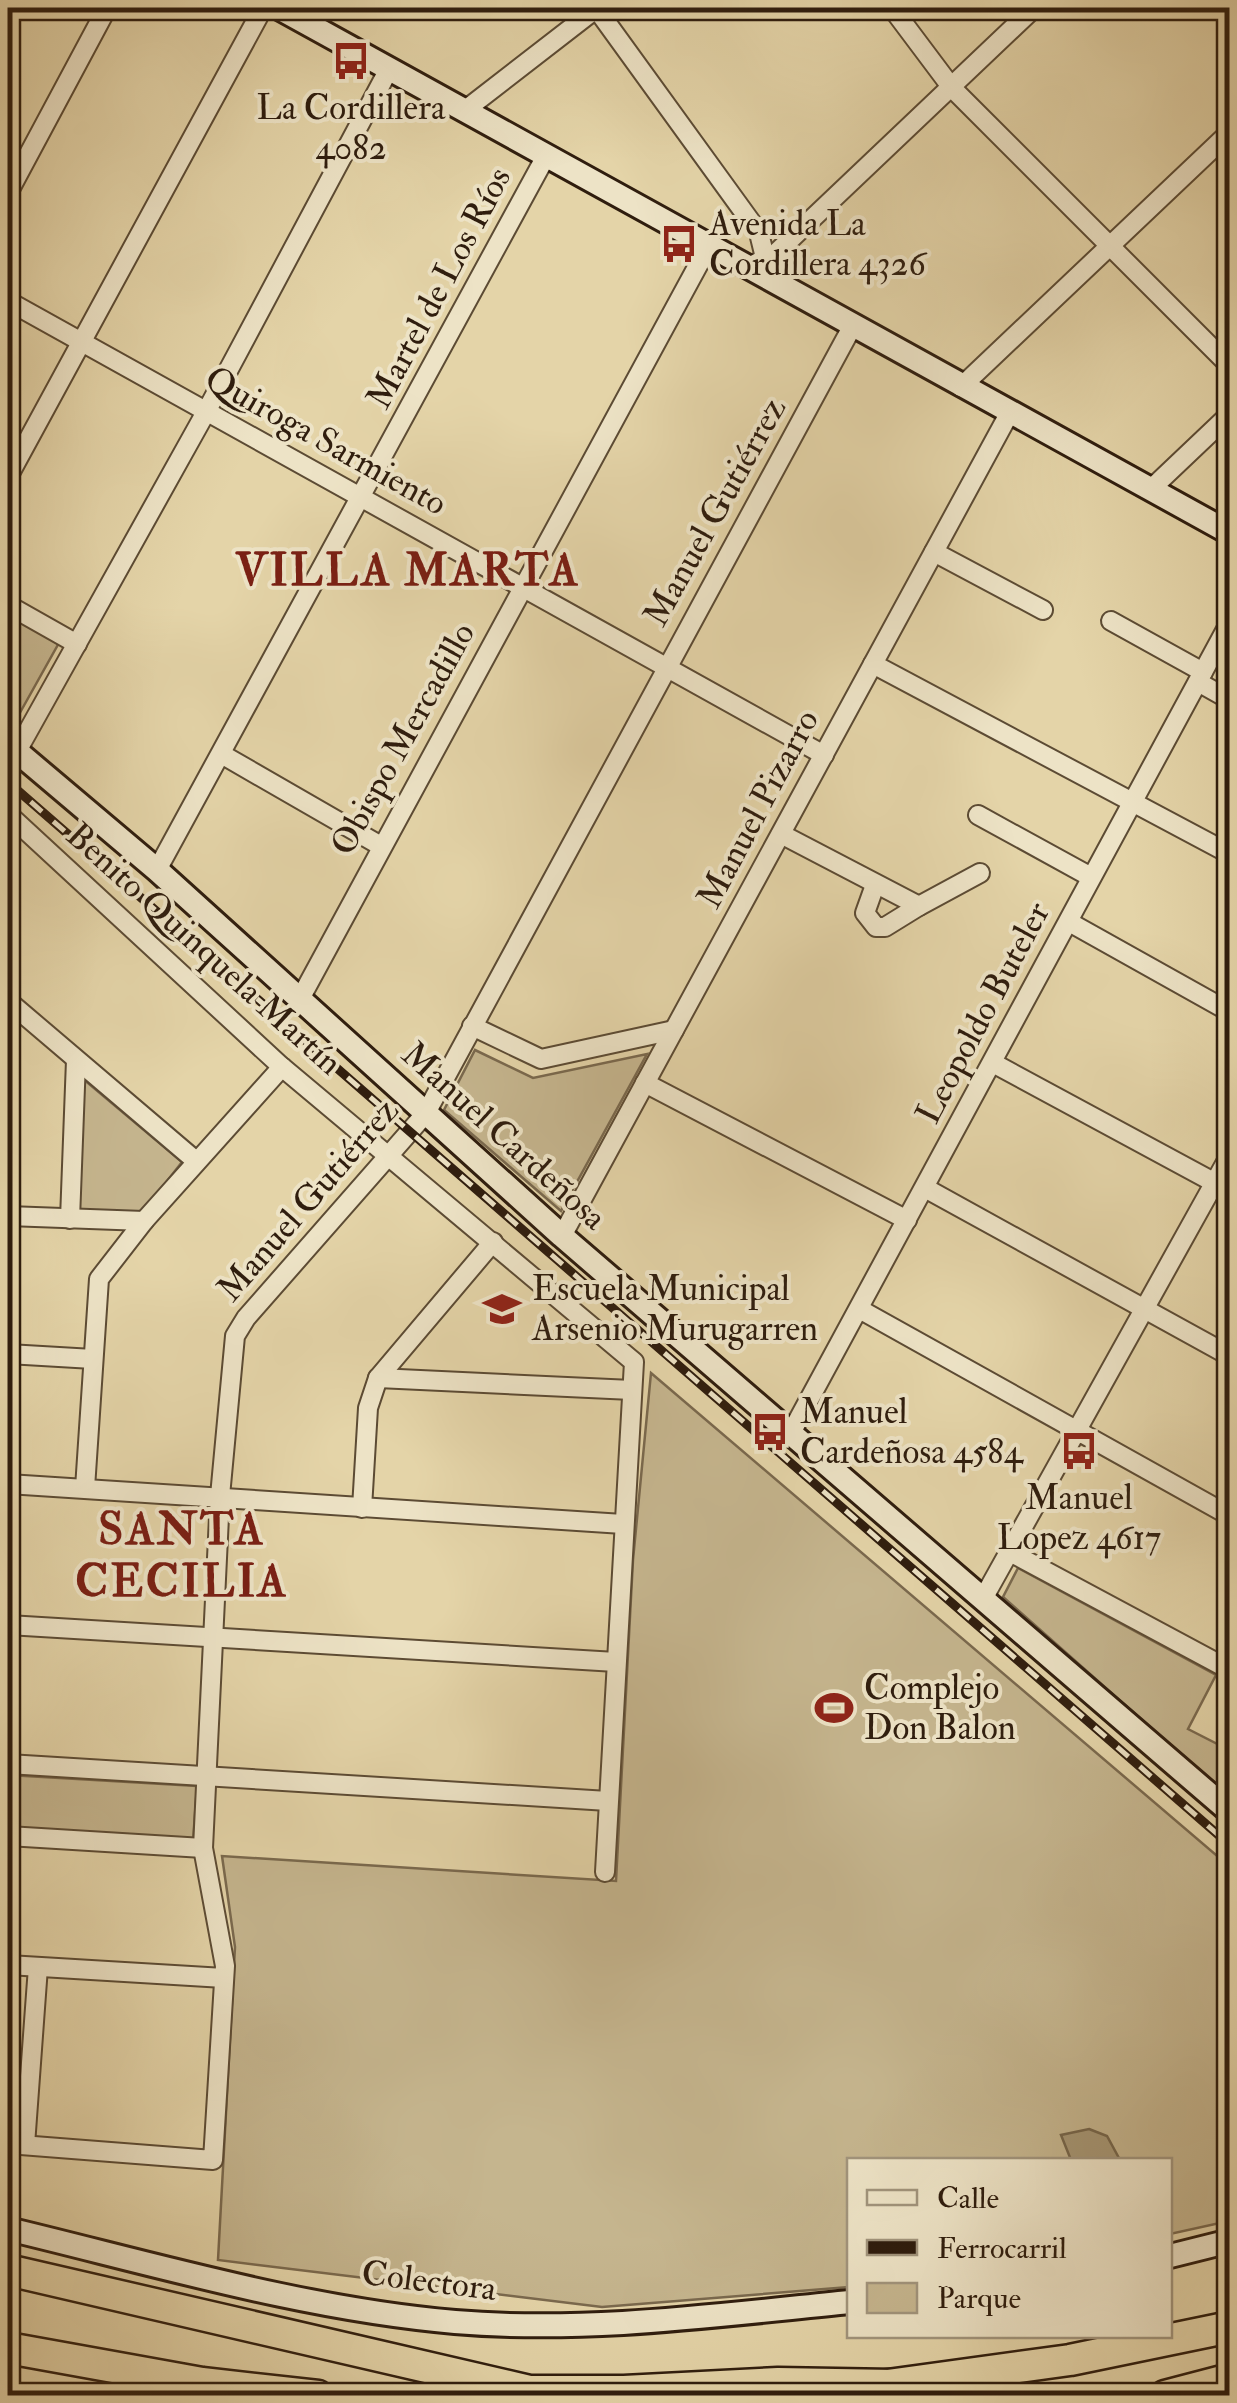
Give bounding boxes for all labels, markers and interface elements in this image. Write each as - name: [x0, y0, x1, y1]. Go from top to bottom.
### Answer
- bus stop icon: La Cordillera 4082: [330, 40, 372, 82]
- place label: La Cordillera 4082: [257, 86, 446, 170]
- street label: Martel de Los Ríos: [357, 160, 521, 416]
- place label: Avenida La Cordillera 4326: [708, 202, 928, 286]
- bus stop icon: Avenida La Cordillera 4326: [658, 223, 700, 265]
- street label: Quiroga Sarmiento: [197, 356, 455, 526]
- street label: Manuel Gutiérrez: [634, 390, 796, 634]
- district label: VILLA MARTA: [234, 543, 581, 599]
- street label: Obispo Mercadillo: [321, 615, 485, 863]
- street label: Manuel Pizarro: [687, 702, 829, 916]
- street label: Benito Quinquela Martín: [57, 813, 351, 1085]
- street label: Leopoldo Buteler: [906, 895, 1060, 1131]
- street label: Manuel Cardeñosa: [392, 1032, 616, 1240]
- street label: Manuel Gutiérrez: [208, 1089, 408, 1311]
- place label: Escuela Municipal Arsenio Murugarren: [531, 1267, 818, 1351]
- school or university icon: Escuela Municipal Arsenio Murugarren: [481, 1288, 523, 1330]
- place label: Manuel Cardeñosa 4584: [800, 1390, 1025, 1474]
- bus stop icon: Manuel Cardeñosa 4584: [749, 1411, 791, 1453]
- bus stop icon: Manuel Lopez 4617: [1058, 1430, 1100, 1472]
- place label: Manuel Lopez 4617: [997, 1476, 1161, 1560]
- district label: SANTA CECILIA: [75, 1502, 289, 1610]
- place label: Complejo Don Balon: [864, 1666, 1016, 1750]
- sports icon: Complejo Don Balon: [813, 1687, 855, 1729]
- legend: [847, 2158, 1172, 2338]
- text: Calle: [937, 2180, 999, 2217]
- text: Ferrocarril: [937, 2230, 1067, 2267]
- street label: Colectora: [359, 2251, 499, 2311]
- text: Parque: [937, 2280, 1021, 2317]

